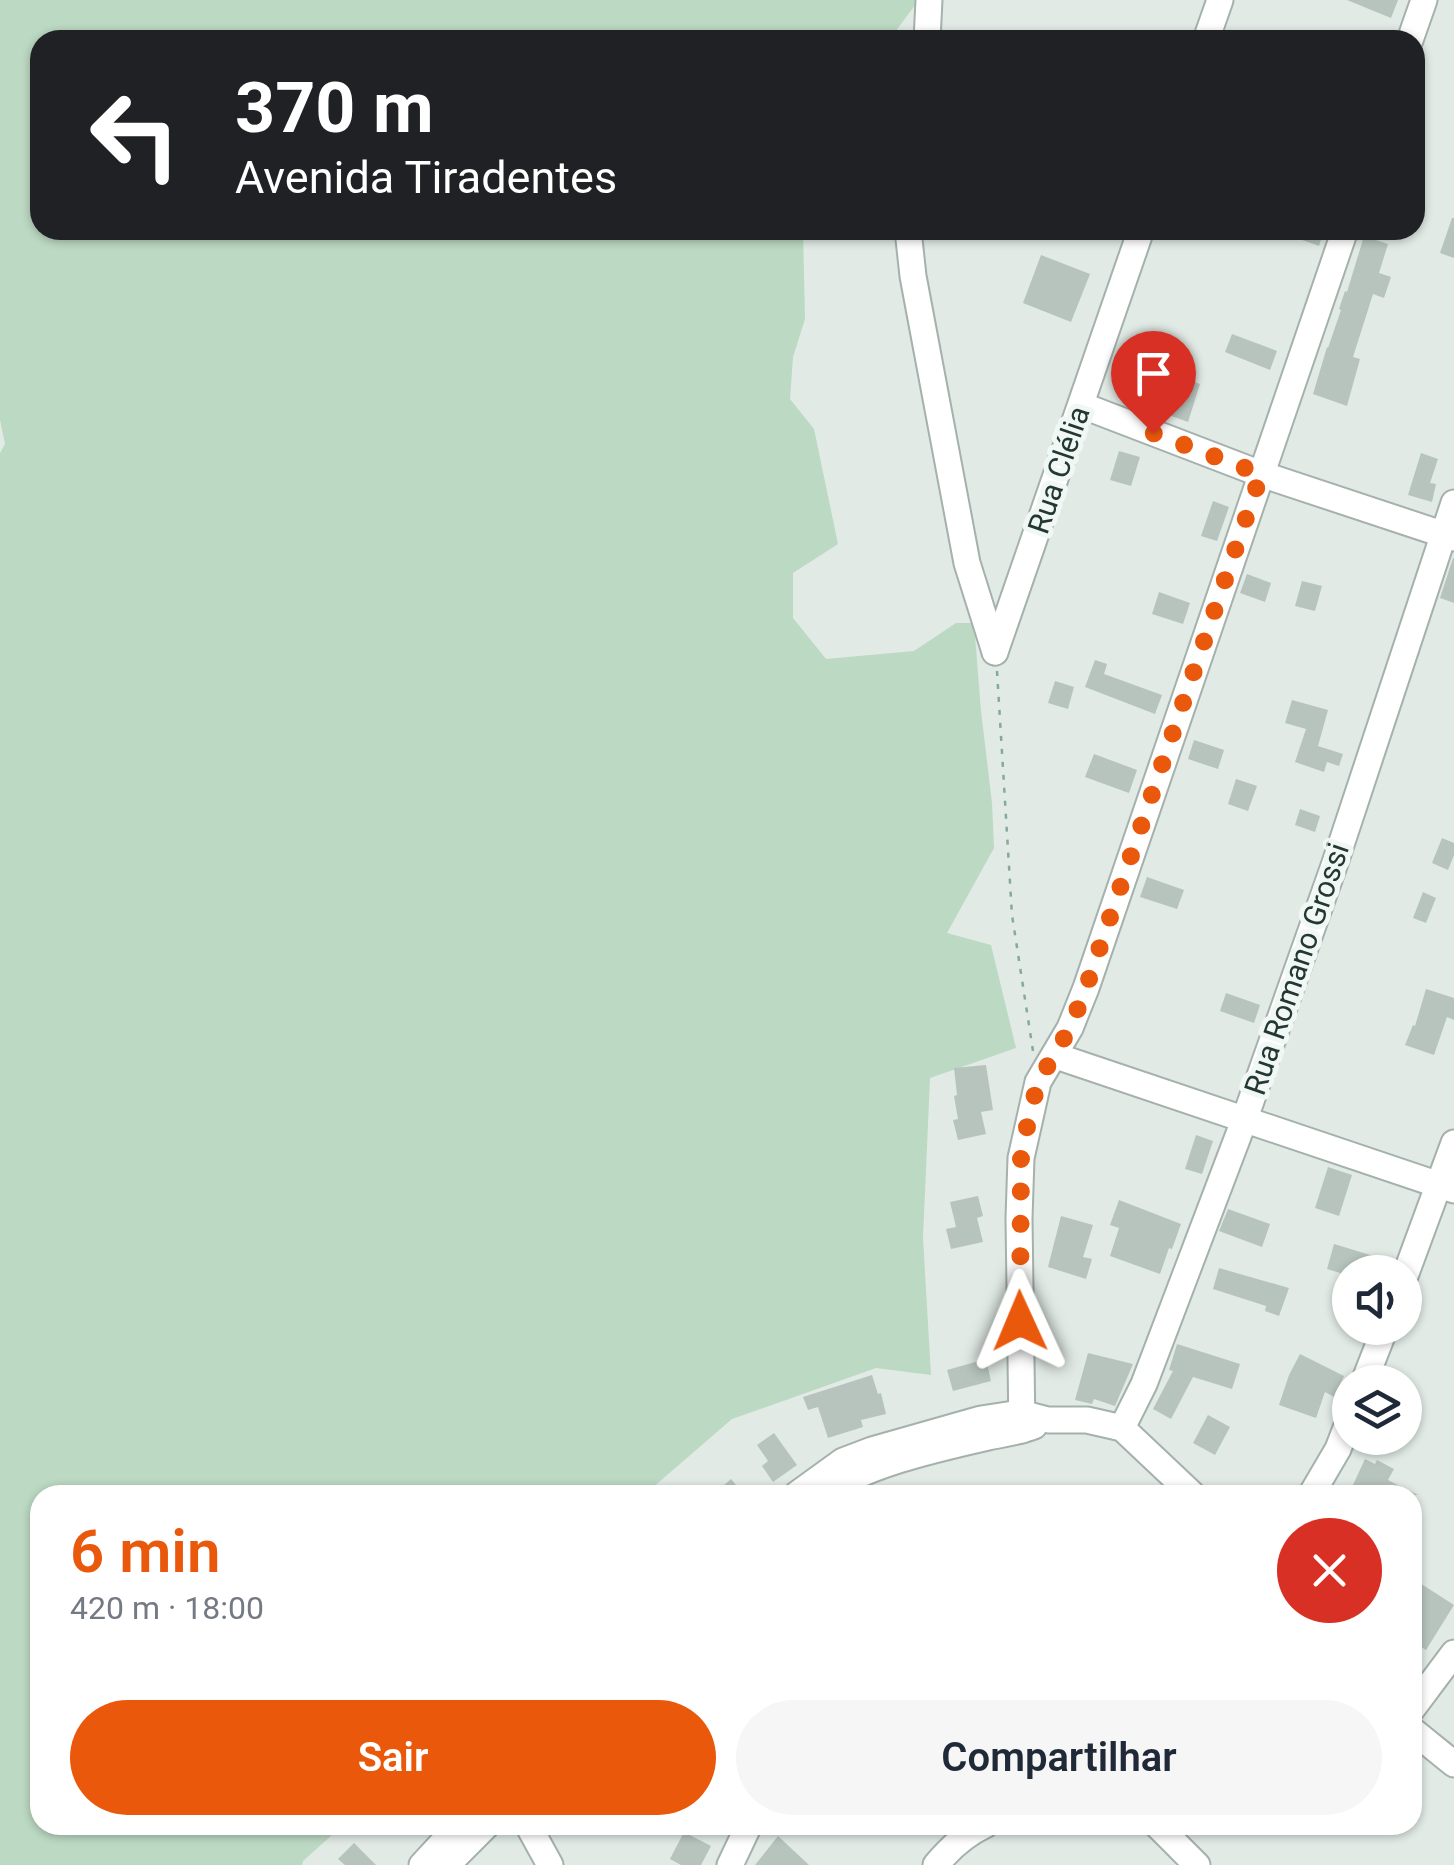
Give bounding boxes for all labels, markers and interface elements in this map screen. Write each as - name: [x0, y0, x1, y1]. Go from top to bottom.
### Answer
- text: 370 m: [235, 67, 434, 149]
- icon: left: [70, 70, 200, 200]
- text: Avenida Tiradentes: [235, 151, 617, 204]
- pin: [1111, 331, 1196, 434]
- icon: arrive: [1126, 346, 1181, 401]
- street label: Rua Clélia: [1020, 402, 1097, 538]
- street label: Rua Romano Grossi: [1237, 838, 1356, 1099]
- map controls: [1332, 1255, 1422, 1455]
- button: sound: [1332, 1255, 1422, 1345]
- position arrow: [968, 1269, 1072, 1373]
- button: layers: [1332, 1365, 1422, 1455]
- text: 6 min: [70, 1516, 220, 1587]
- button: close: [1277, 1518, 1382, 1623]
- text: 420 m · 18:00: [70, 1589, 264, 1627]
- button: Sair: [70, 1700, 716, 1815]
- button: Compartilhar: [736, 1700, 1382, 1815]

